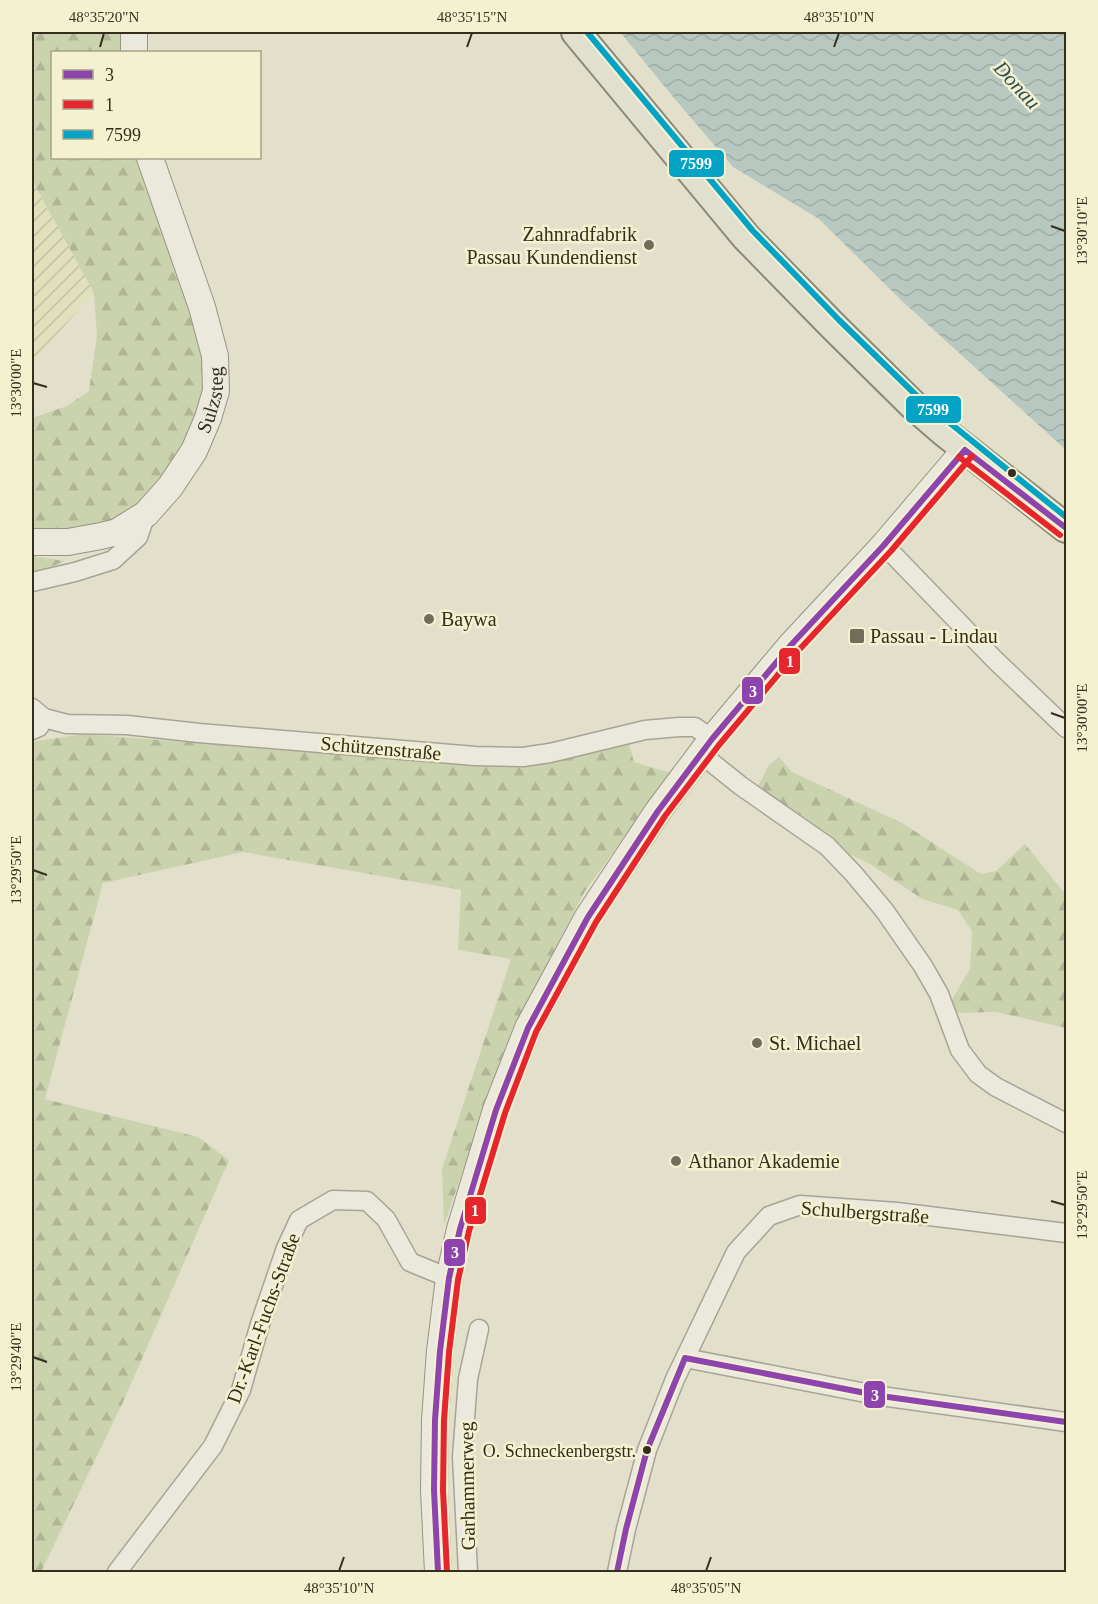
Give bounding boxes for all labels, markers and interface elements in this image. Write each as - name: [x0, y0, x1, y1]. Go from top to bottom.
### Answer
- text: 48°35'20"N: [69, 9, 139, 25]
- text: 48°35'15"N: [437, 9, 507, 25]
- text: 48°35'10"N: [804, 9, 874, 25]
- legend: [51, 51, 261, 159]
- water label: Donau: [988, 55, 1045, 114]
- text: 3: [105, 65, 114, 85]
- text: 1: [105, 95, 114, 115]
- text: 7599: [105, 125, 141, 145]
- line badge: 7599: [668, 149, 725, 178]
- text: 7599: [680, 155, 712, 172]
- text: 13°30'10"E: [1074, 197, 1090, 266]
- place label: Zahnradfabrik Passau Kundendienst: [466, 223, 637, 268]
- marker: Zahnradfabrik Passau Kundendienst: [642, 238, 656, 252]
- text: 13°30'00"E: [8, 349, 24, 418]
- street label: Sulzsteg: [192, 366, 228, 436]
- line badge: 7599: [905, 395, 962, 424]
- text: 7599: [917, 401, 949, 418]
- unlabelled marker: [1006, 467, 1018, 479]
- place label: Baywa: [441, 608, 497, 631]
- marker: Baywa: [422, 612, 436, 626]
- place label: Passau - Lindau: [870, 625, 998, 647]
- marker: Passau - Lindau: [848, 627, 866, 645]
- line badge: 1: [778, 647, 801, 675]
- text: 1: [786, 653, 794, 670]
- line badge: 3: [741, 676, 764, 705]
- text: 3: [749, 683, 757, 700]
- text: 13°30'00"E: [1074, 684, 1090, 753]
- street label: Schützenstraße: [320, 732, 442, 764]
- text: 13°29'50"E: [8, 836, 24, 905]
- place label: St. Michael: [769, 1032, 862, 1054]
- marker: St. Michael: [750, 1036, 764, 1050]
- place label: Athanor Akademie: [688, 1150, 840, 1172]
- marker: Athanor Akademie: [669, 1154, 683, 1168]
- text: 13°29'50"E: [1074, 1171, 1090, 1240]
- line badge: 1: [464, 1196, 487, 1225]
- street label: Schulbergstraße: [800, 1197, 930, 1228]
- text: 1: [471, 1202, 479, 1219]
- street label: Dr.-Karl-Fuchs-Straße: [222, 1230, 304, 1406]
- line badge: 3: [443, 1238, 466, 1267]
- text: 3: [451, 1244, 459, 1261]
- text: 13°29'40"E: [8, 1323, 24, 1392]
- line badge: 3: [863, 1380, 886, 1409]
- text: 3: [871, 1387, 879, 1404]
- street label: Garhammerweg: [455, 1421, 480, 1551]
- place label: O. Schneckenbergstr.: [483, 1441, 636, 1461]
- marker: O. Schneckenbergstr.: [641, 1444, 653, 1456]
- text: 48°35'10"N: [304, 1580, 374, 1596]
- text: 48°35'05"N: [671, 1580, 741, 1596]

